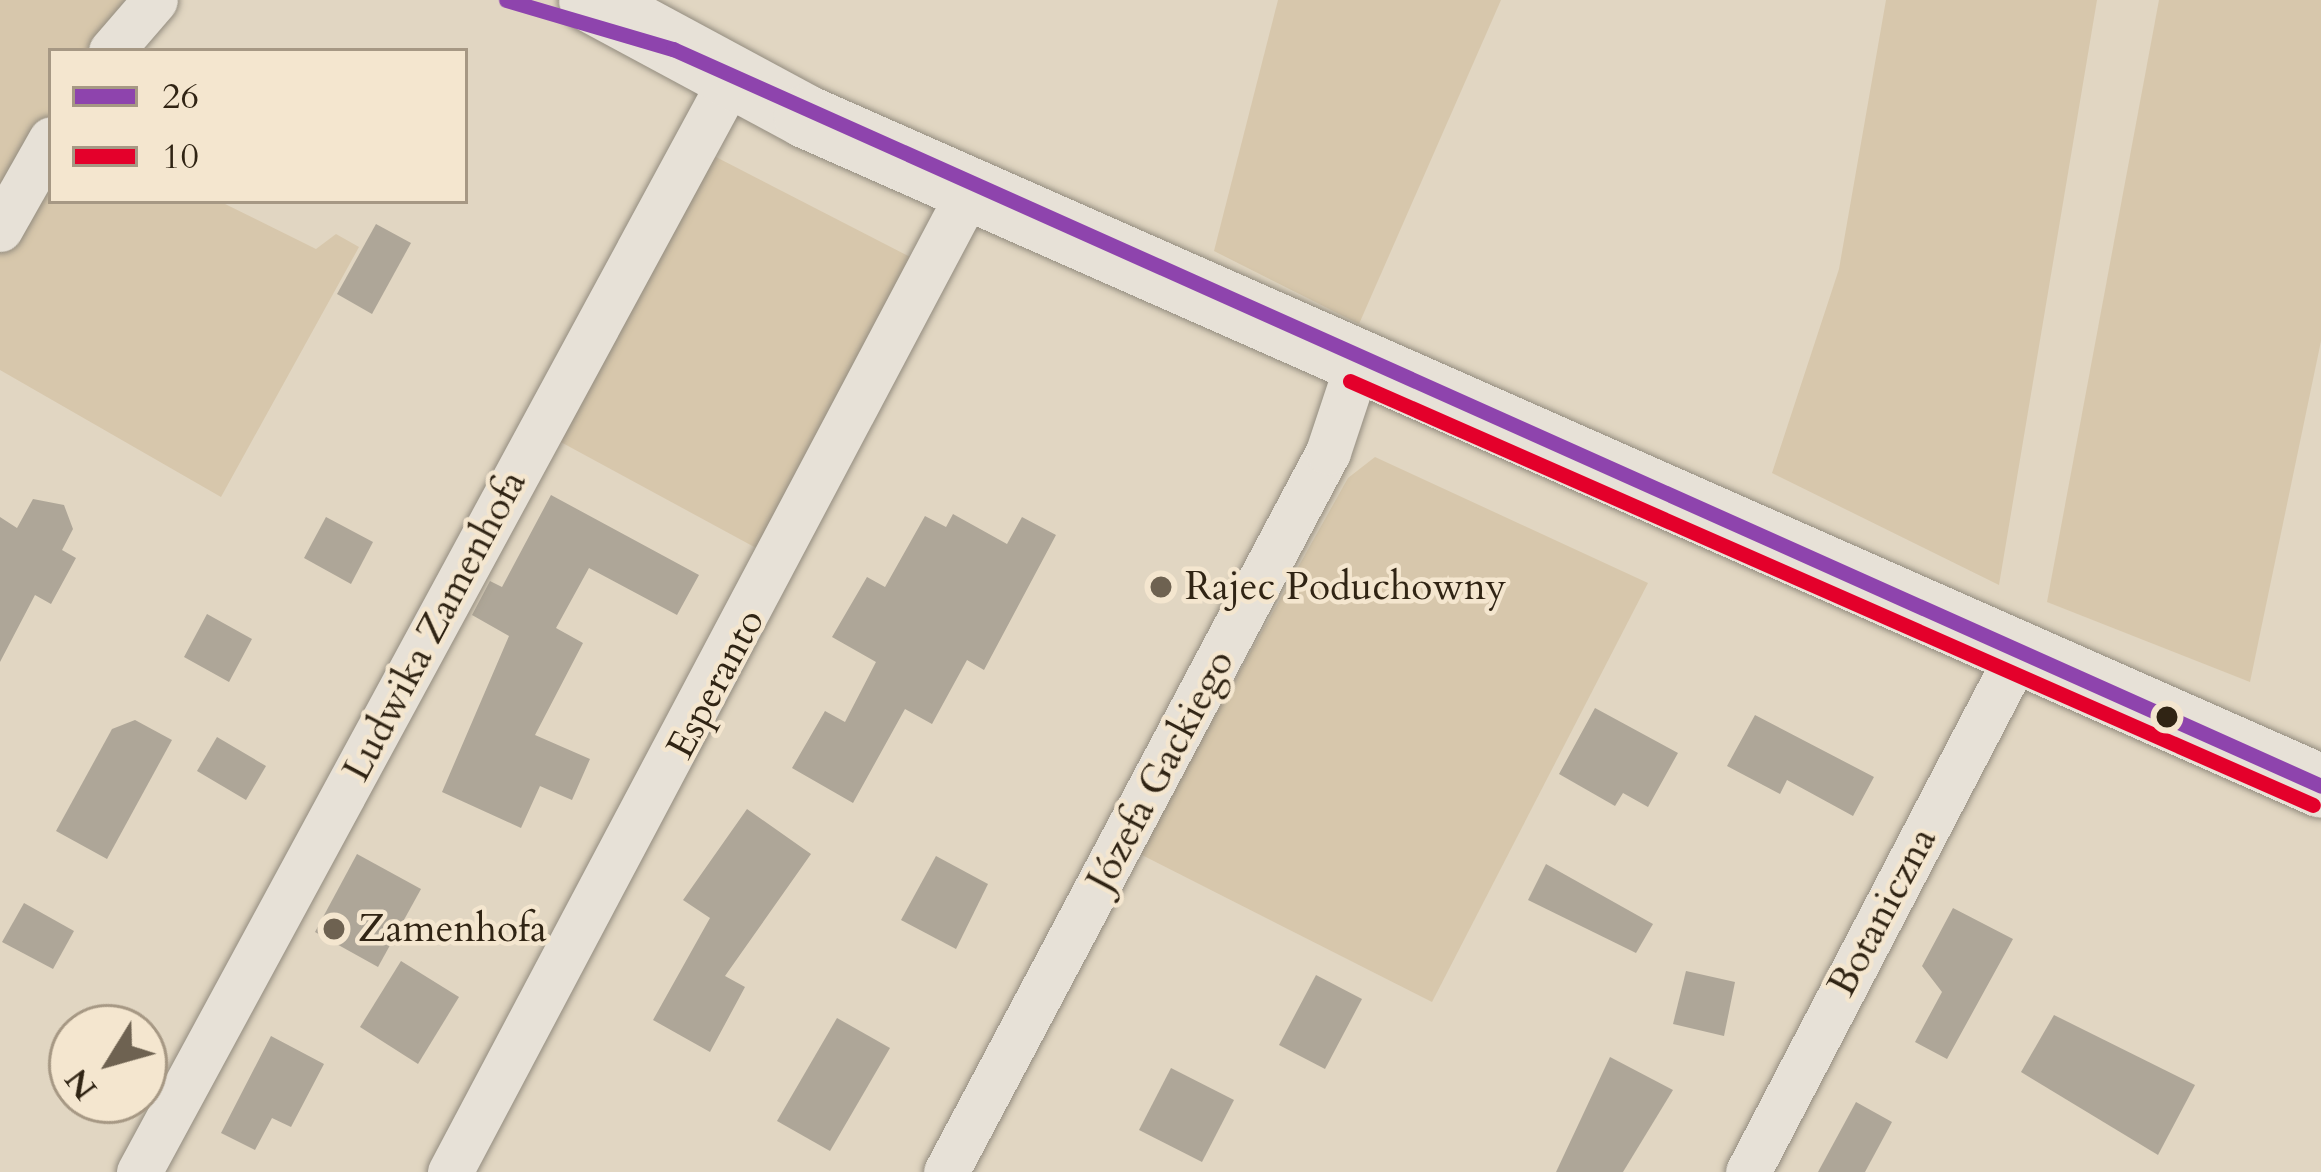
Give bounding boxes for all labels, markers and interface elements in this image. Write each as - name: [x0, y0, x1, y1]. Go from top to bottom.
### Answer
- legend: [48, 48, 468, 204]
- text: 26: [162, 72, 199, 121]
- text: 10: [162, 132, 199, 181]
- street label: Ludwika Zamenhofa: [333, 463, 537, 789]
- place label: Rajec Poduchowny: [1185, 564, 1506, 610]
- marker: Rajec Poduchowny: [1148, 574, 1174, 600]
- street label: Esperanto: [657, 601, 775, 767]
- street label: Józefa Gackiego: [1078, 642, 1244, 900]
- unlabelled marker: [2156, 706, 2178, 728]
- street label: Botaniczna: [1819, 820, 1947, 1004]
- place label: Zamenhofa: [358, 906, 547, 952]
- marker: Zamenhofa: [321, 916, 347, 942]
- north arrow: [48, 1004, 168, 1124]
- text: N: [55, 1059, 108, 1109]

